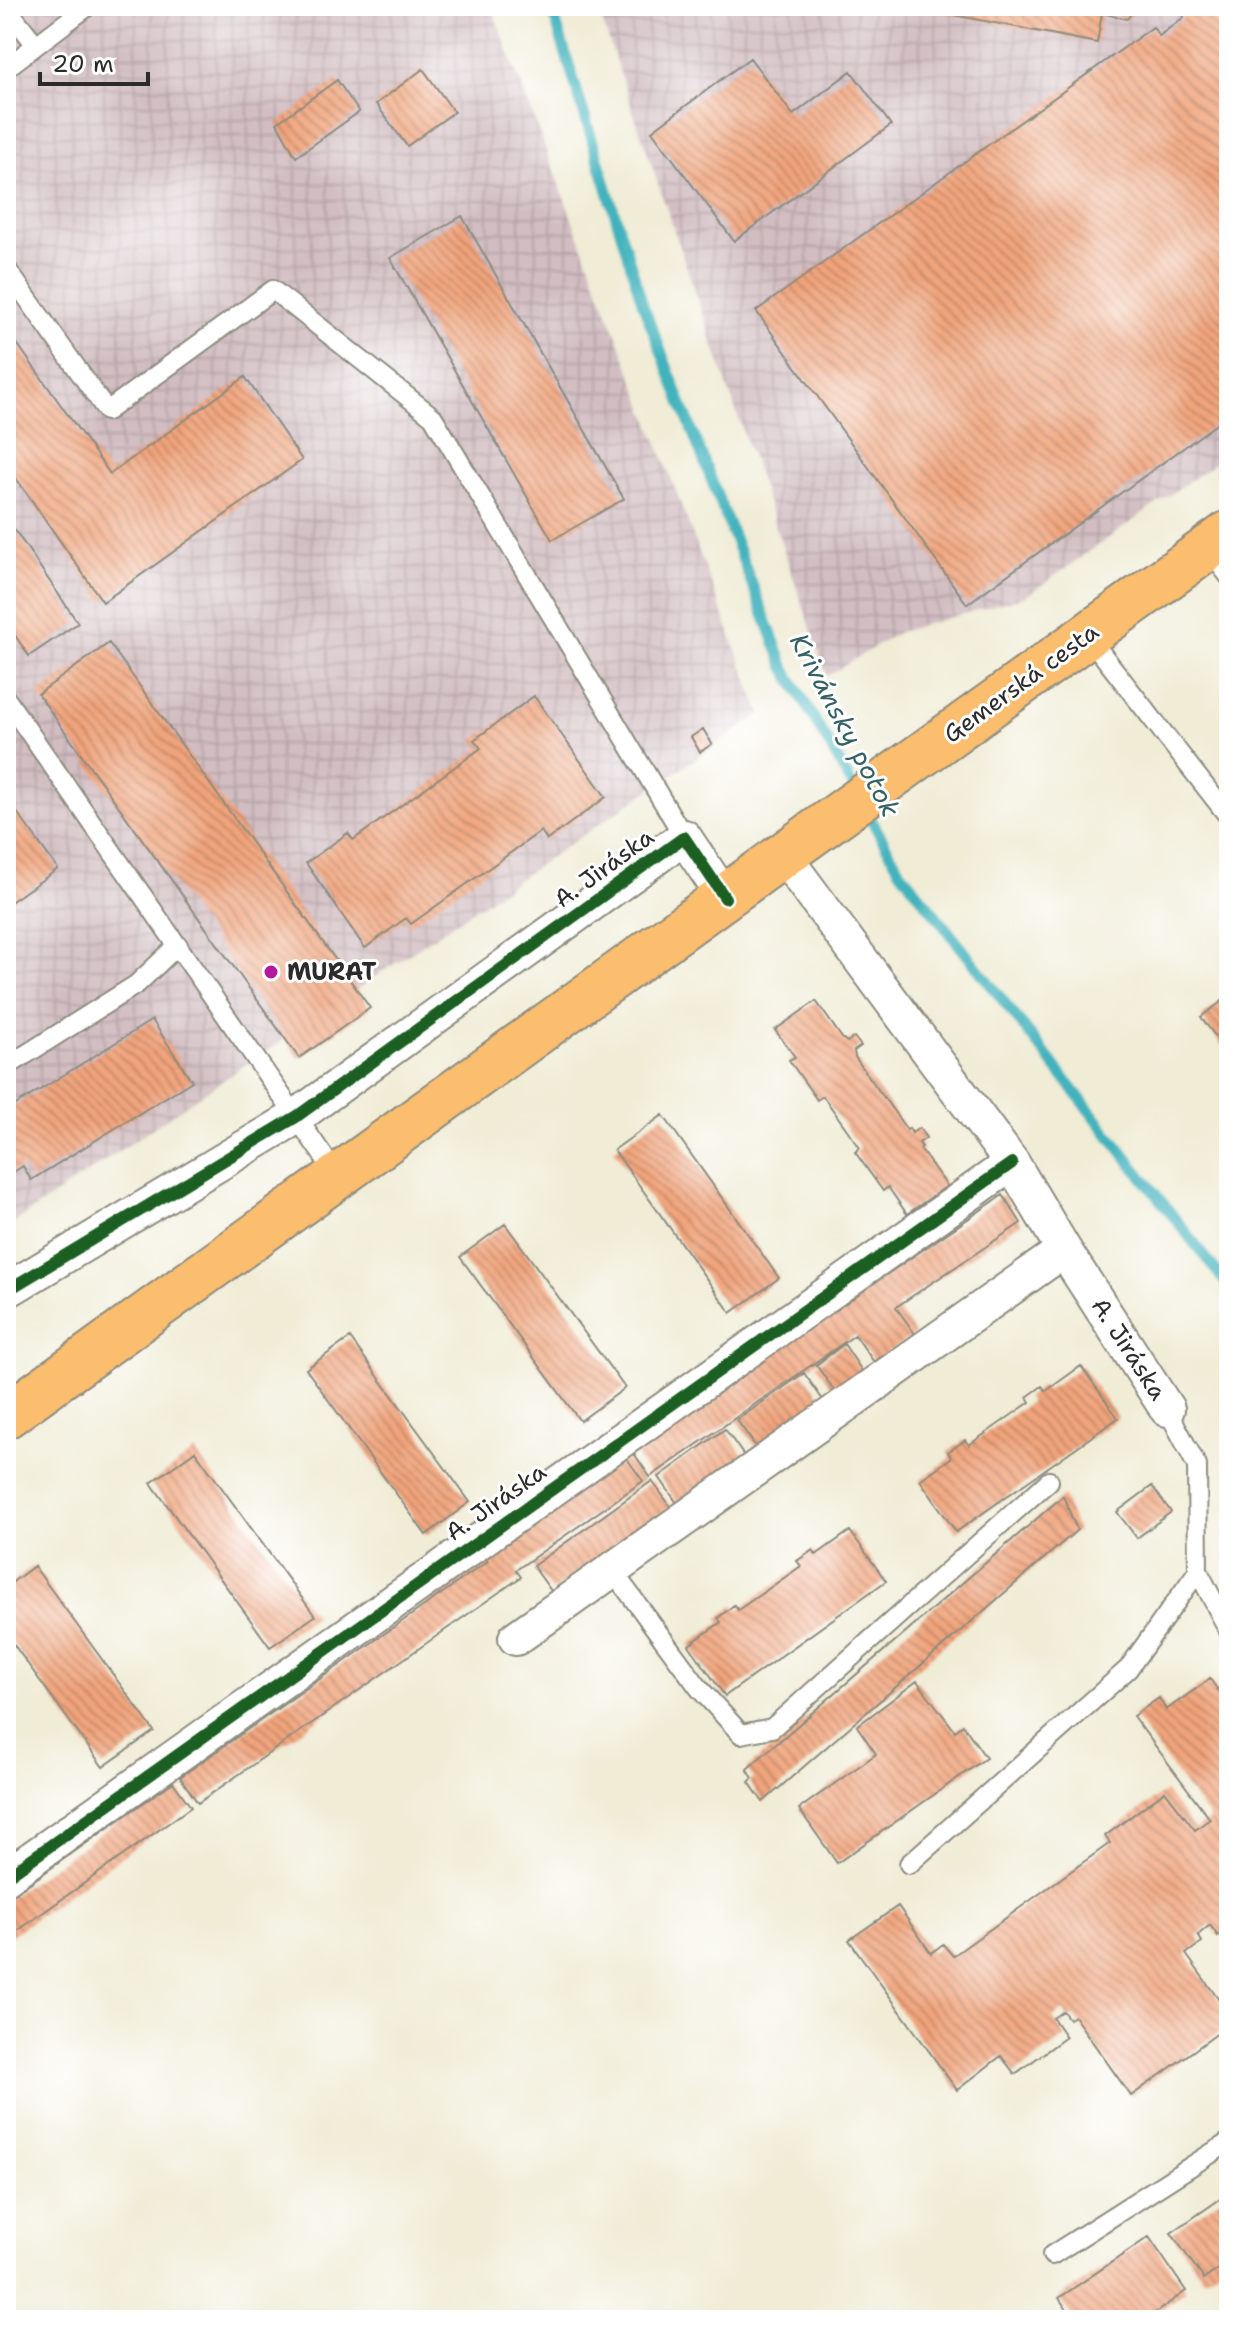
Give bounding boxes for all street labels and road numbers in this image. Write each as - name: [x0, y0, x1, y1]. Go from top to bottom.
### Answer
- street label: Gemerská cesta: [937, 616, 1105, 750]
- street label: A. Jiráska: [548, 821, 660, 915]
- street label: A. Jiráska: [1084, 1292, 1174, 1406]
- street label: A. Jiráska: [439, 1456, 553, 1548]

